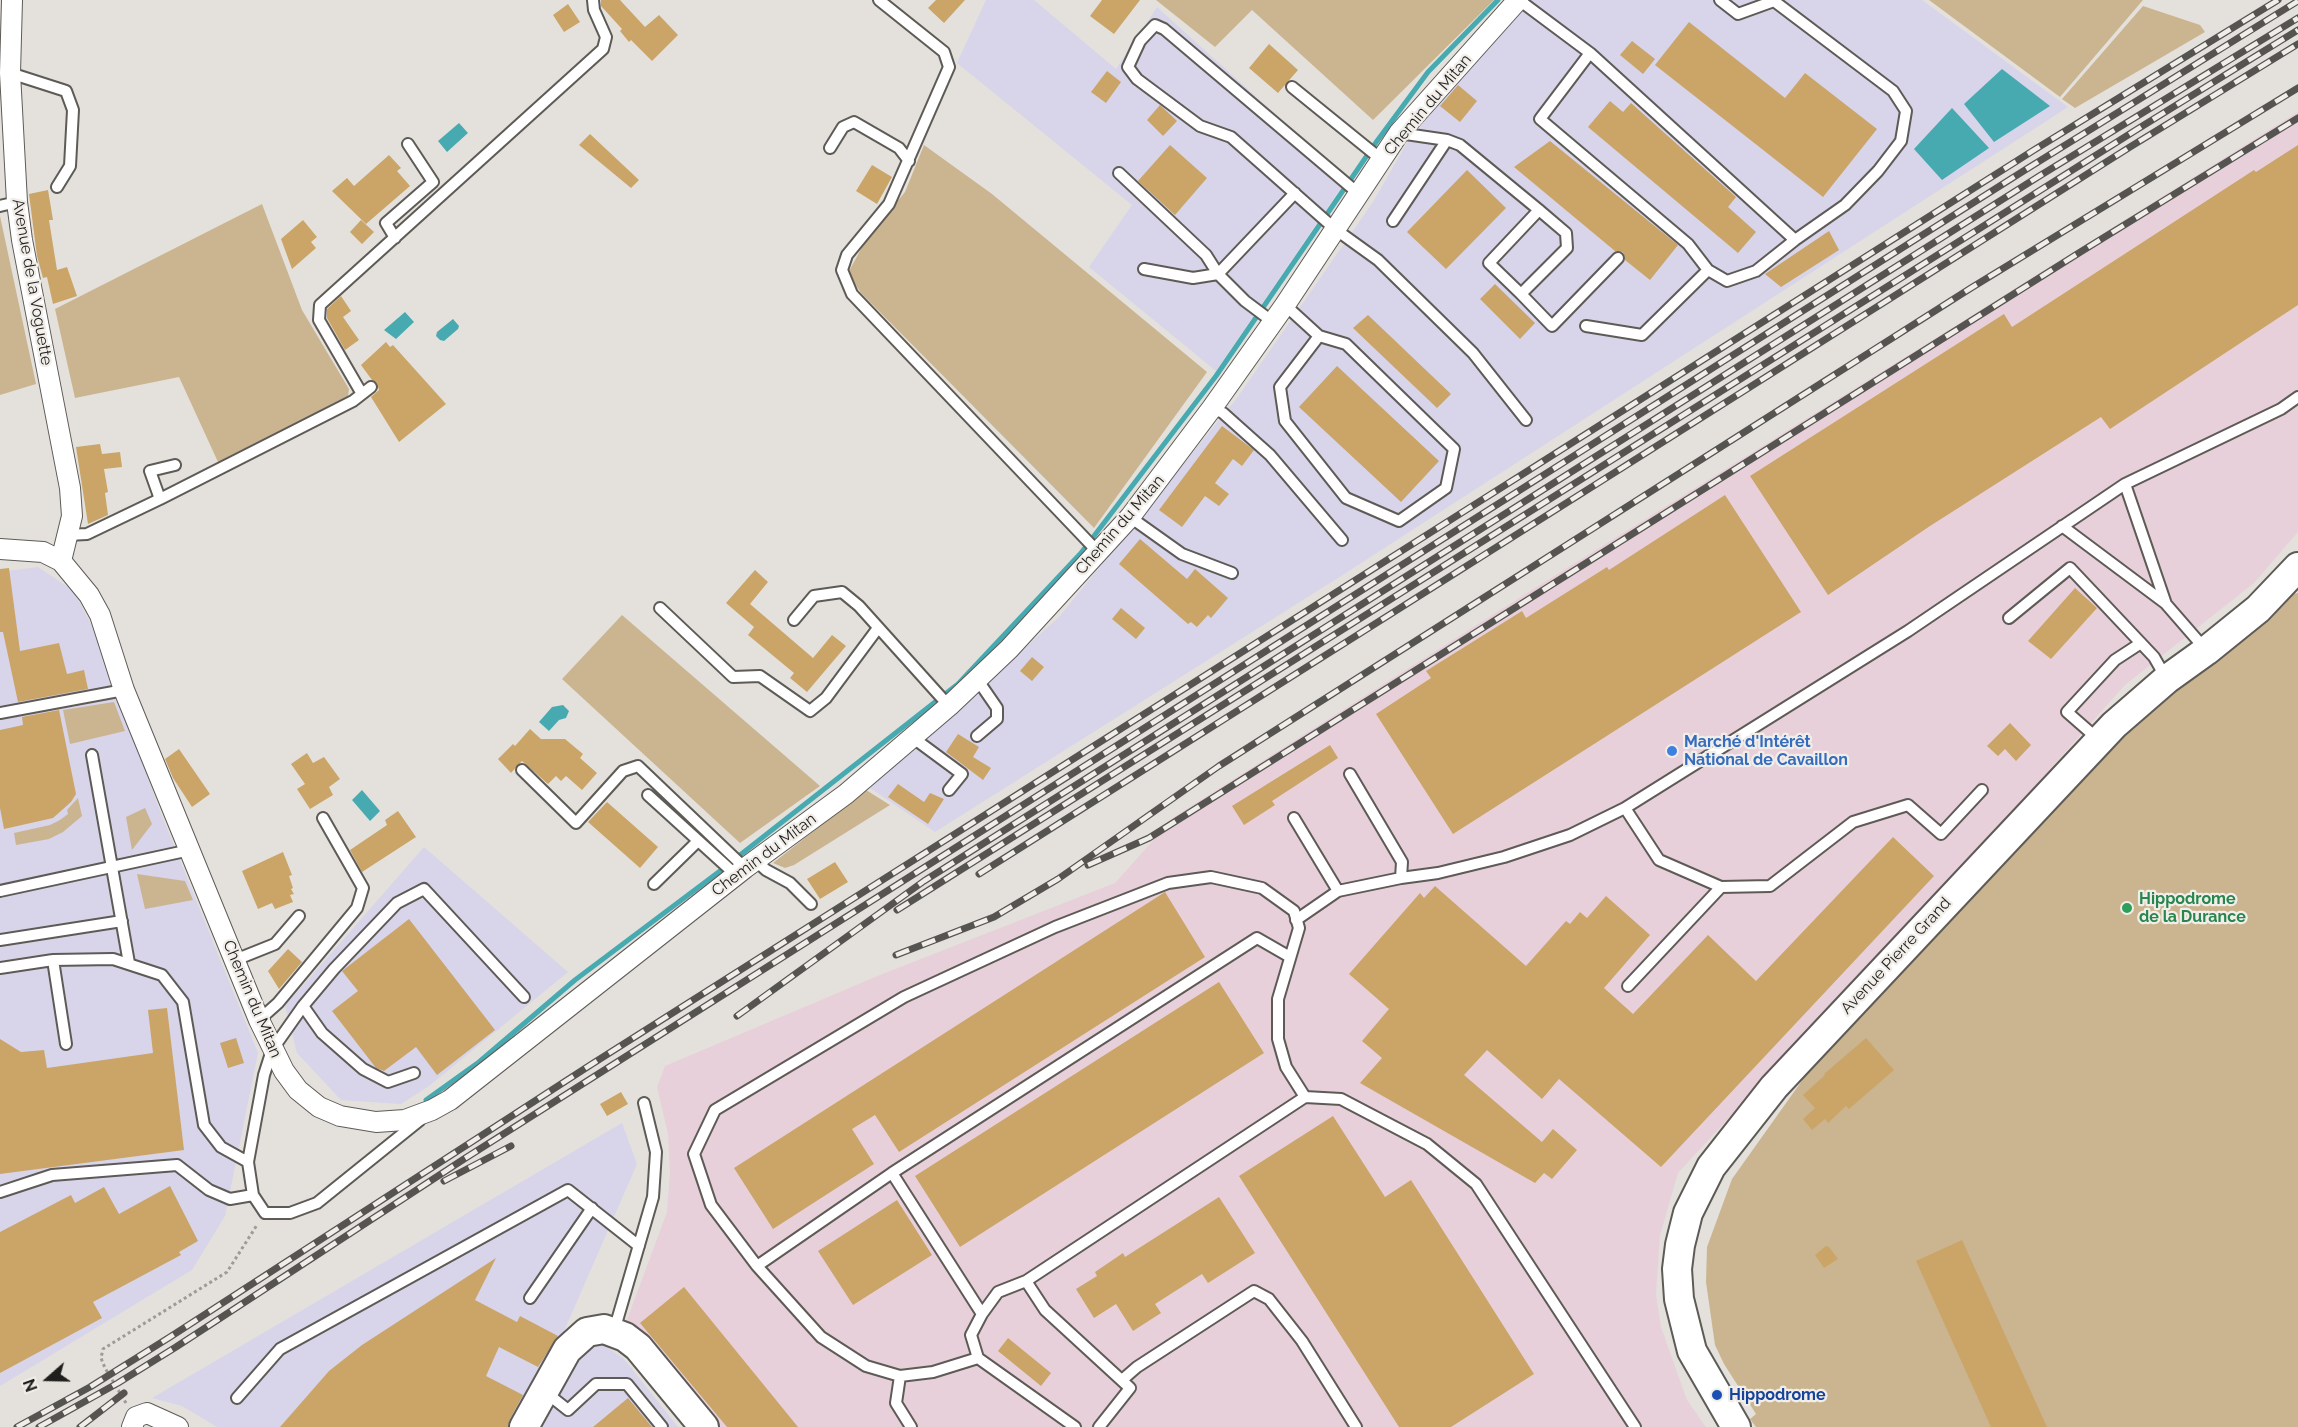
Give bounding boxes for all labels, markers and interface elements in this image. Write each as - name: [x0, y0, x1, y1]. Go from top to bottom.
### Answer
- street label: Chemin du Mitan: [1380, 51, 1476, 159]
- street label: Avenue de la Voguette: [8, 197, 56, 367]
- street label: Chemin du Mitan: [1072, 471, 1168, 579]
- place label: Marché d'Intérêt National de Cavaillon: [1684, 732, 1848, 770]
- marker: Marché d'Intérêt National de Cavaillon: [1665, 744, 1679, 758]
- street label: Chemin du Mitan: [708, 809, 820, 901]
- place label: Hippodrome de la Durance: [2139, 889, 2246, 927]
- street label: Avenue Pierre Grand: [1837, 894, 1955, 1018]
- marker: Hippodrome de la Durance: [2120, 901, 2134, 915]
- street label: Chemin du Mitan: [219, 937, 285, 1061]
- north arrow: [18, 1349, 78, 1409]
- text: N: [20, 1376, 42, 1394]
- place label: Hippodrome: [1729, 1385, 1826, 1405]
- marker: Hippodrome: [1710, 1388, 1724, 1402]

